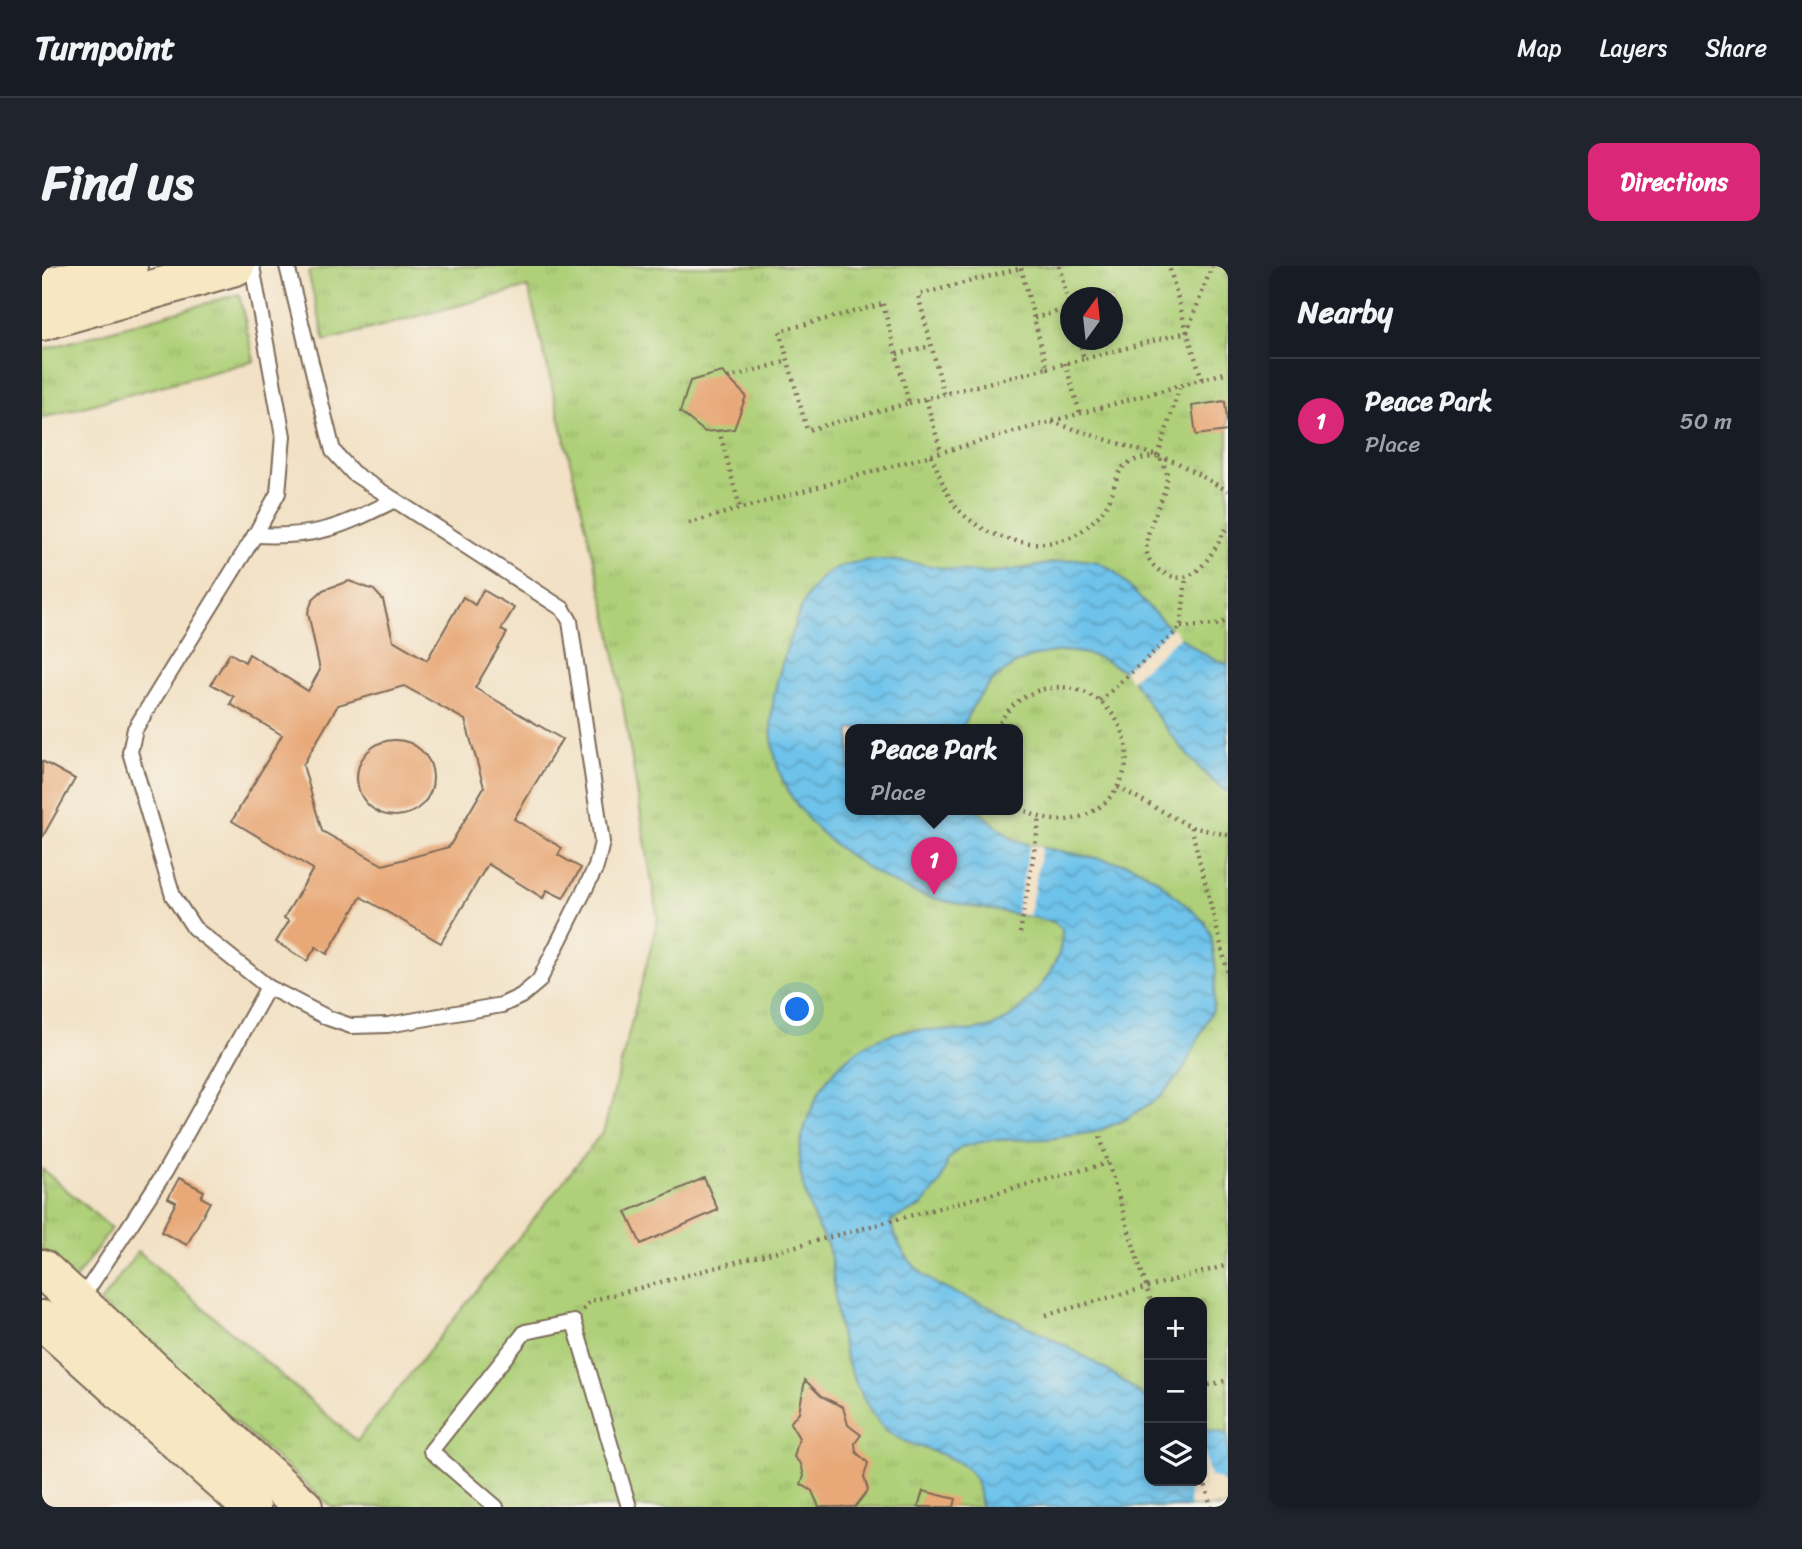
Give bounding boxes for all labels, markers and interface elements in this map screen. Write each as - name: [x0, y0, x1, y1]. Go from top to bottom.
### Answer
- text: Turnpoint: [35, 19, 175, 77]
- text: Map: [1517, 27, 1562, 69]
- text: Layers: [1600, 27, 1667, 69]
- text: Share: [1705, 27, 1767, 69]
- text: Find us: [42, 139, 194, 226]
- button: Directions: [1588, 143, 1760, 221]
- text: Nearby: [1298, 285, 1393, 339]
- north arrow: [1060, 287, 1123, 350]
- text: Peace Park: [1365, 378, 1492, 424]
- text: 1: [1316, 401, 1326, 442]
- text: 50 m: [1680, 401, 1732, 442]
- text: Place: [1365, 424, 1420, 465]
- popup: [845, 724, 1023, 815]
- text: Peace Park: [870, 726, 998, 772]
- text: Place: [870, 772, 926, 813]
- pin: 1: [911, 837, 957, 895]
- your location: [780, 992, 814, 1026]
- map controls: [1144, 1297, 1207, 1486]
- button: +: [1144, 1297, 1207, 1360]
- button: −: [1144, 1360, 1207, 1423]
- button: layers: [1144, 1423, 1207, 1486]

